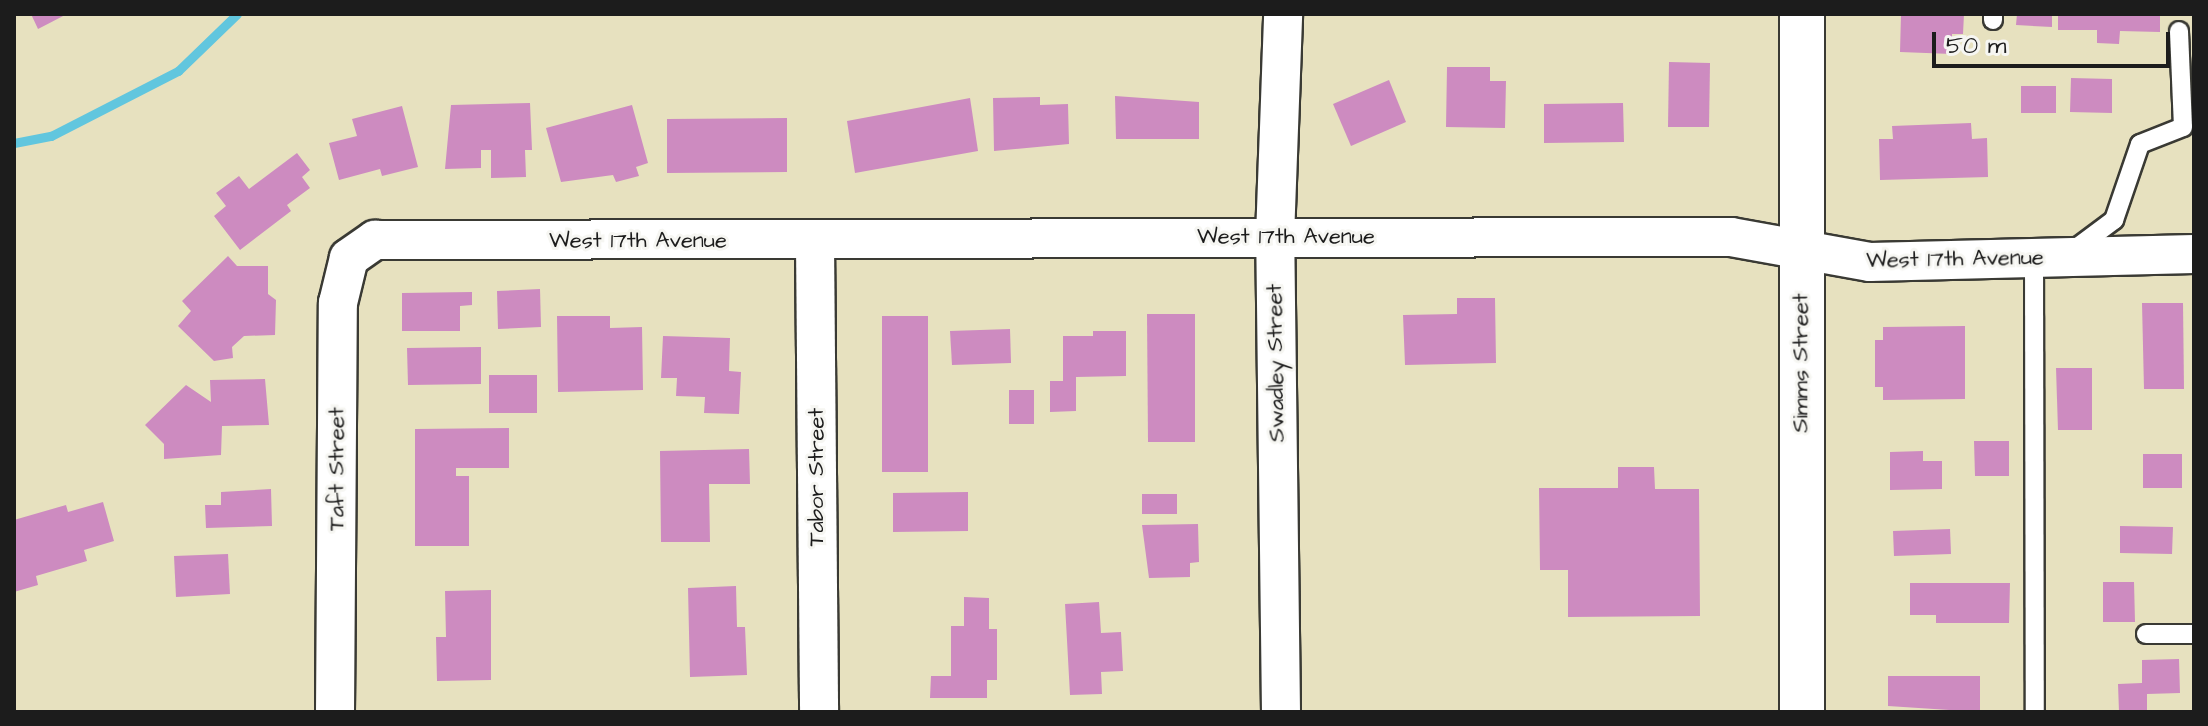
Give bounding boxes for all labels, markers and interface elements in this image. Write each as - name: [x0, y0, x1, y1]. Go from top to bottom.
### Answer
- scale bar: [1936, 16, 2174, 66]
- text: 50 m: [1946, 29, 2006, 63]
- street label: West 17th Avenue: [1197, 224, 1375, 250]
- street label: West 17th Avenue: [549, 228, 727, 254]
- street label: West 17th Avenue: [1866, 244, 2044, 274]
- street label: Swadley Street: [1261, 284, 1291, 442]
- street label: Simms Street: [1788, 293, 1814, 433]
- street label: Taft Street: [324, 407, 350, 531]
- street label: Tabor Street: [804, 408, 830, 546]

